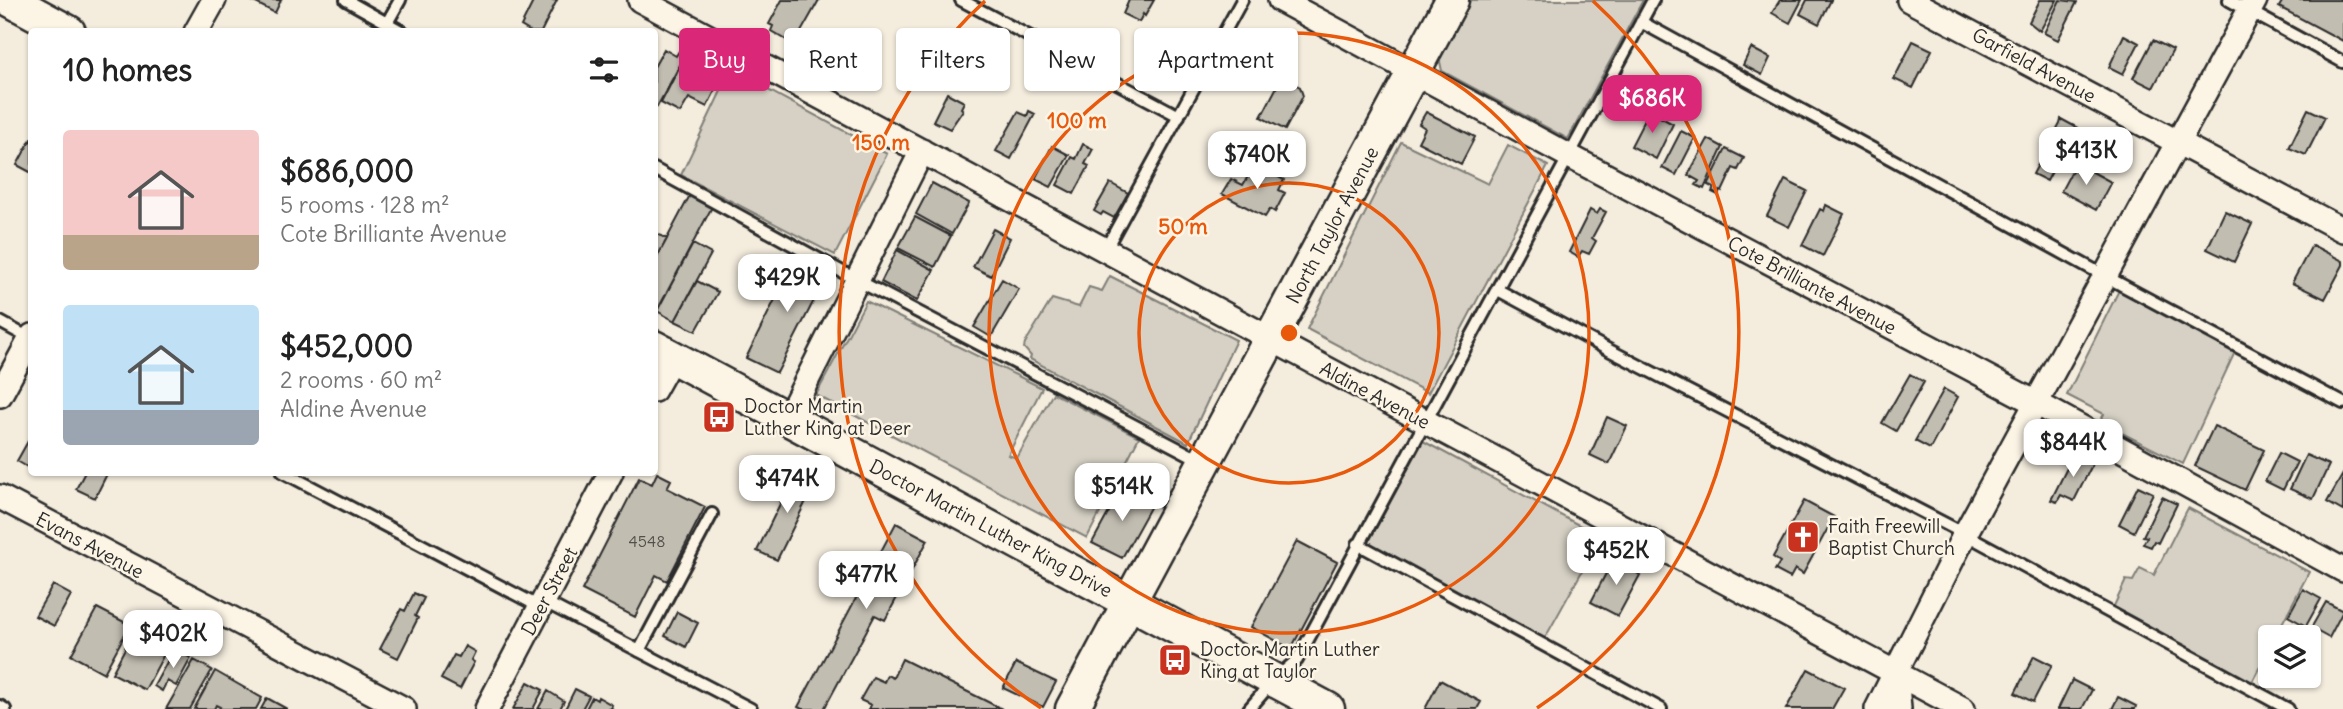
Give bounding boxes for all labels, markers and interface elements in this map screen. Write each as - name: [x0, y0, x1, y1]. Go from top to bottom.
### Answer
- street label: Garfield Avenue: [1968, 22, 2100, 108]
- chip: Buy: [679, 28, 770, 91]
- chip: Rent: [784, 28, 882, 91]
- chip: Filters: [896, 28, 1010, 91]
- chip: New: [1024, 28, 1120, 91]
- chip: Apartment: [1134, 28, 1298, 91]
- text: 10 homes: [63, 51, 192, 89]
- icon: filters: [585, 51, 623, 89]
- pin: $686K: [1603, 76, 1701, 135]
- text: $686K: [1619, 83, 1685, 112]
- text: 100 m: [1047, 107, 1107, 134]
- pin: $413K: [2037, 128, 2135, 187]
- text: 150 m: [852, 129, 910, 156]
- pin: $740K: [1208, 132, 1306, 191]
- text: $413K: [2055, 135, 2117, 164]
- text: $740K: [1224, 139, 1290, 168]
- street label: North Taylor Avenue: [1280, 142, 1384, 308]
- text: $686,000: [280, 152, 414, 190]
- icon: home: [119, 158, 203, 242]
- text: 5 rooms · 128 m²: [280, 190, 450, 219]
- text: 50 m: [1158, 213, 1208, 240]
- text: Cote Brilliante Avenue: [280, 219, 507, 248]
- street label: Cote Brilliante Avenue: [1724, 230, 1900, 340]
- pin: $429K: [738, 254, 836, 314]
- text: $429K: [754, 262, 820, 291]
- centre of rings: [1277, 321, 1301, 345]
- text: $452,000: [280, 327, 413, 365]
- icon: home: [119, 333, 203, 417]
- street label: Aldine Avenue: [1316, 356, 1434, 434]
- text: 2 rooms · 60 m²: [280, 365, 442, 394]
- text: Aldine Avenue: [280, 394, 427, 423]
- place label: Doctor Martin Luther King at Deer: [744, 394, 911, 440]
- bus stop icon: Doctor Martin Luther King at Deer: [700, 398, 738, 436]
- pin: $844K: [2024, 420, 2122, 479]
- text: $844K: [2040, 427, 2106, 456]
- street label: Doctor Martin Luther King Drive: [866, 454, 1116, 602]
- pin: $474K: [738, 456, 836, 515]
- text: $474K: [755, 463, 819, 492]
- pin: $514K: [1073, 463, 1171, 523]
- text: $514K: [1091, 471, 1153, 500]
- street label: Evans Avenue: [32, 507, 148, 583]
- place label: Faith Freewill Baptist Church: [1828, 514, 1955, 560]
- church icon: Faith Freewill Baptist Church: [1784, 518, 1822, 556]
- pin: $452K: [1567, 528, 1665, 587]
- house number: 4548: [629, 531, 665, 551]
- text: $452K: [1583, 535, 1649, 564]
- street label: Deer Street: [516, 543, 582, 639]
- pin: $477K: [817, 552, 915, 611]
- text: $477K: [835, 559, 897, 588]
- pin: $402K: [124, 610, 222, 670]
- text: $402K: [139, 618, 207, 647]
- map controls: [2258, 625, 2321, 688]
- button: layers: [2258, 625, 2321, 688]
- place label: Doctor Martin Luther King at Taylor: [1200, 637, 1380, 683]
- bus stop icon: Doctor Martin Luther King at Taylor: [1156, 641, 1194, 679]

